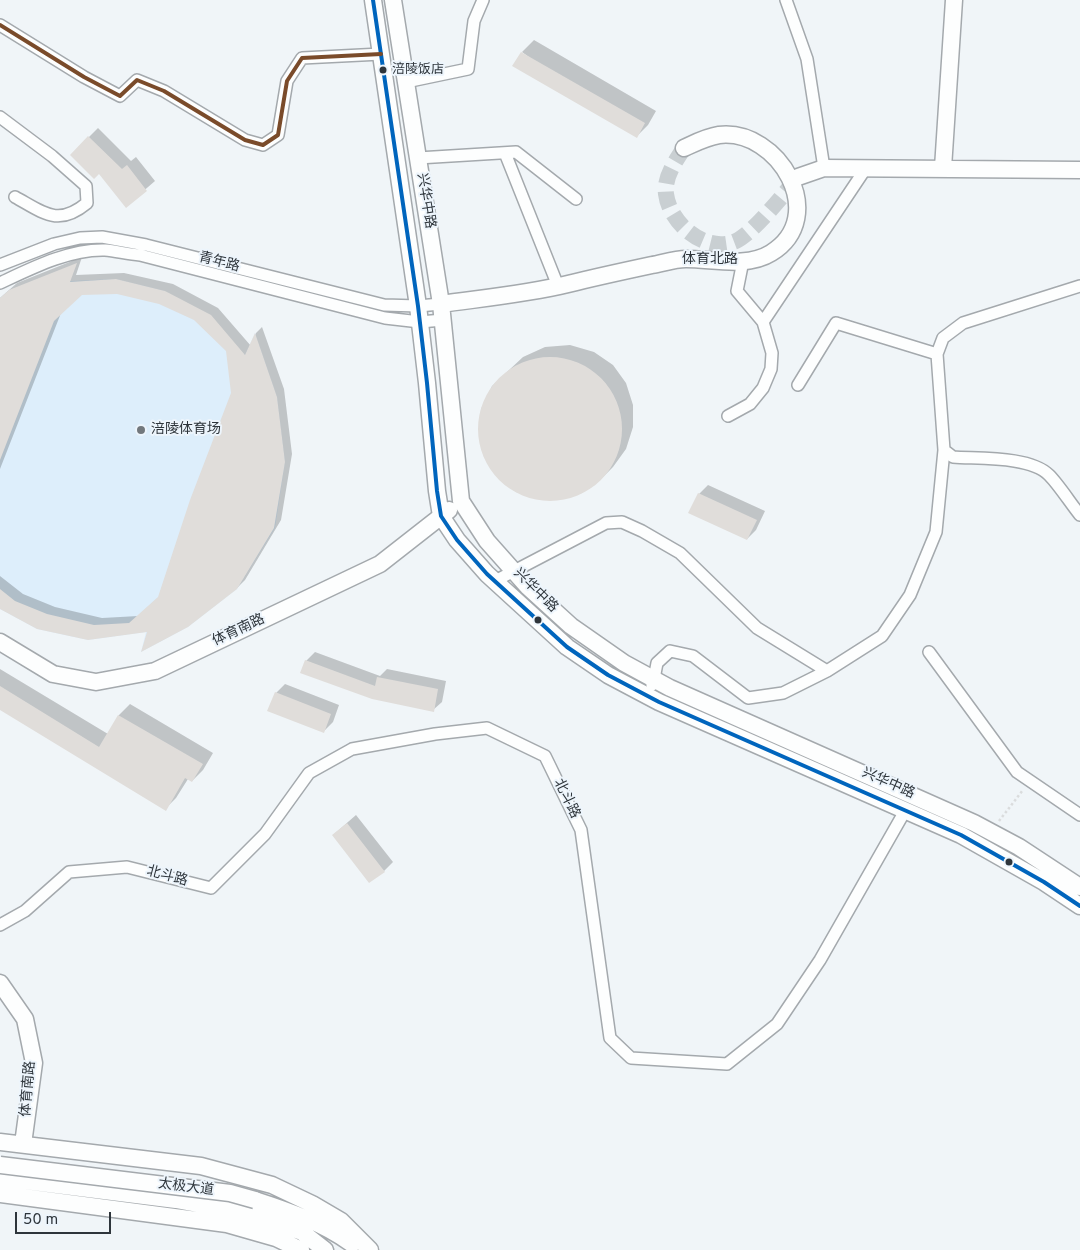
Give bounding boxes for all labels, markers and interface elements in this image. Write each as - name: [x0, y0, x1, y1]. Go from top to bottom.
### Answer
- place label: 涪陵饭店: [392, 62, 444, 78]
- marker: 涪陵饭店: [378, 65, 388, 75]
- street label: 兴华中路: [412, 172, 438, 230]
- street label: 青年路: [197, 250, 241, 276]
- street label: 体育北路: [682, 252, 738, 268]
- place label: 涪陵体育场: [151, 422, 221, 438]
- marker: 涪陵体育场: [135, 424, 147, 436]
- street label: 兴华中路: [509, 565, 561, 617]
- street label: 体育南路: [210, 612, 268, 650]
- unlabelled marker: [533, 615, 543, 625]
- street label: 兴华中路: [859, 765, 917, 803]
- street label: 北斗路: [549, 776, 583, 822]
- unlabelled marker: [1004, 857, 1014, 867]
- street label: 北斗路: [145, 863, 189, 891]
- street label: 体育南路: [18, 1060, 40, 1118]
- street label: 太极大道: [157, 1176, 215, 1200]
- scale bar: [18, 1202, 114, 1234]
- text: 50 m: [23, 1211, 58, 1230]

